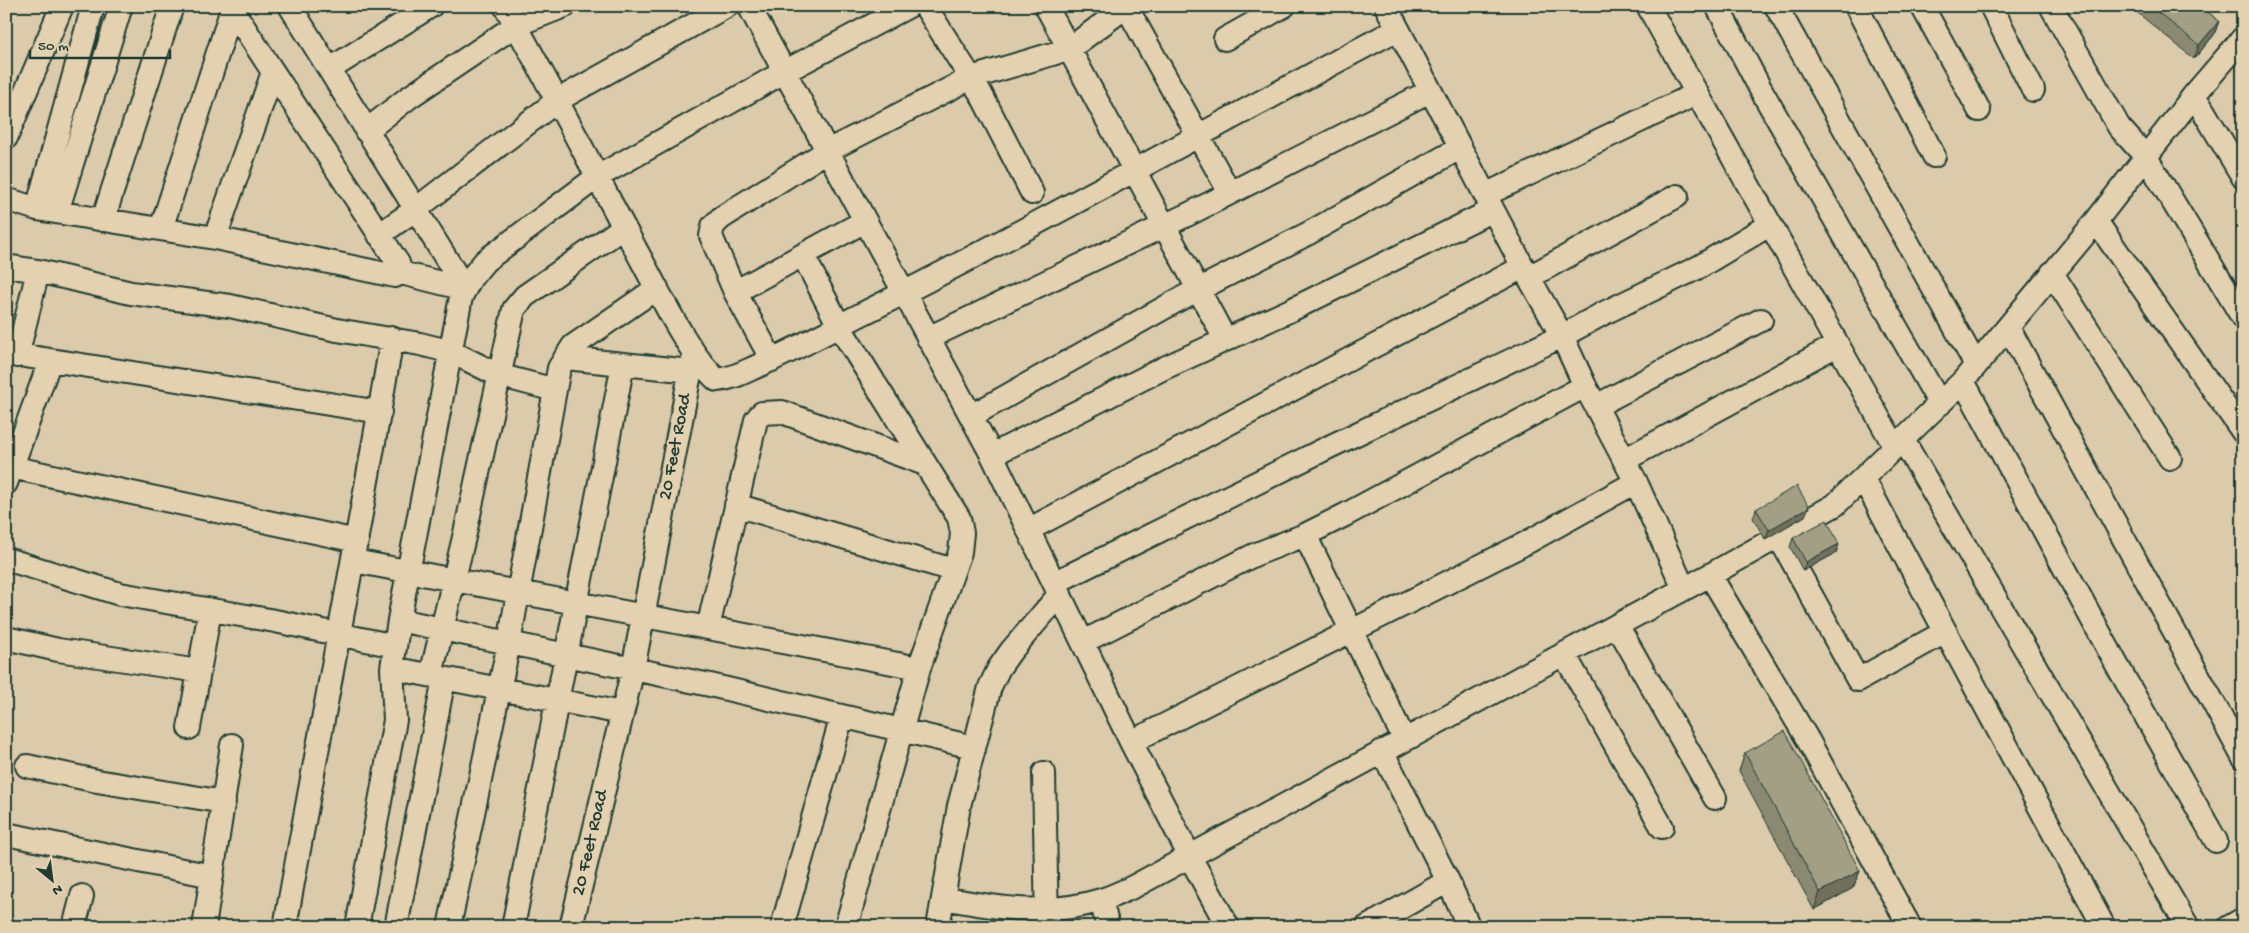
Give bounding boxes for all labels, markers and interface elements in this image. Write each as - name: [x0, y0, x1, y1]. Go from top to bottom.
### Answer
- scale bar: [30, 28, 170, 60]
- text: 50 m: [38, 38, 69, 56]
- street label: 20 Feet Road: [654, 390, 698, 502]
- street label: 20 Feet Road: [568, 786, 615, 898]
- north arrow: [28, 856, 78, 906]
- text: N: [49, 880, 65, 899]

